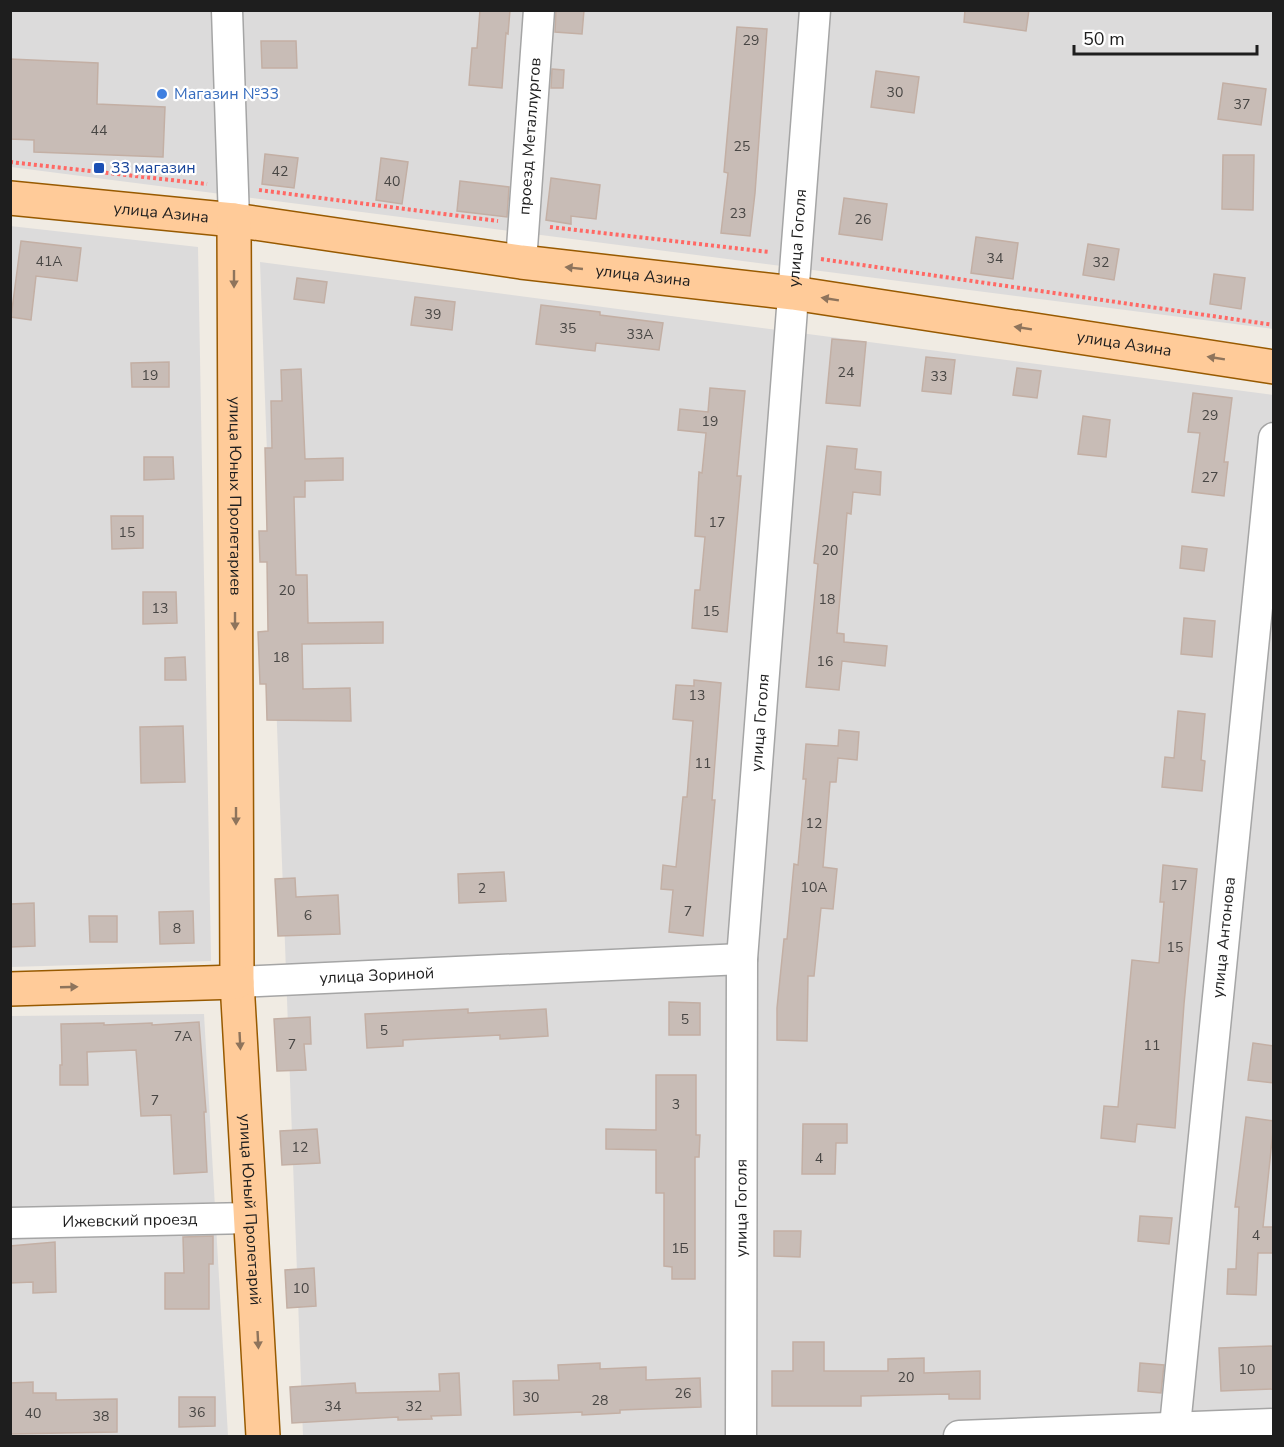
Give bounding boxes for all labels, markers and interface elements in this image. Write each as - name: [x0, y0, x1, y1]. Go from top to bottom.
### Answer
- scale bar: [1074, 18, 1257, 56]
- text: 50 m: [1083, 27, 1125, 51]
- house number: 29: [743, 31, 759, 50]
- street label: проезд Металлургов: [513, 57, 547, 216]
- place label: Магазин №33: [174, 83, 279, 105]
- house number: 30: [887, 83, 903, 102]
- marker: Магазин №33: [155, 87, 169, 101]
- house number: 37: [1234, 95, 1250, 114]
- house number: 44: [91, 121, 107, 140]
- house number: 25: [734, 137, 750, 156]
- place label: 33 магазин: [111, 157, 196, 179]
- marker: 33 магазин: [92, 161, 106, 175]
- house number: 42: [272, 162, 288, 181]
- house number: 40: [384, 172, 400, 191]
- street label: улица Гоголя: [783, 188, 812, 288]
- street label: улица Азина: [113, 197, 210, 228]
- house number: 23: [730, 204, 746, 223]
- house number: 26: [855, 210, 871, 229]
- house number: 34: [987, 249, 1003, 268]
- house number: 41А: [35, 252, 63, 271]
- house number: 32: [1093, 253, 1109, 272]
- street label: улица Азина: [594, 260, 692, 292]
- one-way arrow: [565, 264, 584, 273]
- one-way arrow: [229, 269, 239, 288]
- one-way arrow: [821, 294, 840, 303]
- house number: 39: [425, 305, 441, 324]
- house number: 35: [560, 319, 576, 338]
- one-way arrow: [1013, 324, 1032, 333]
- house number: 33А: [626, 325, 654, 344]
- street label: улица Азина: [1075, 326, 1173, 362]
- one-way arrow: [1206, 354, 1225, 363]
- house number: 24: [838, 363, 854, 382]
- house number: 19: [142, 366, 158, 385]
- house number: 33: [931, 367, 947, 386]
- street label: улица Юных Пролетариев: [224, 396, 246, 596]
- house number: 29: [1202, 406, 1218, 425]
- house number: 19: [702, 412, 718, 431]
- house number: 27: [1202, 468, 1218, 487]
- house number: 17: [709, 513, 725, 532]
- house number: 15: [119, 523, 135, 542]
- house number: 20: [822, 541, 838, 560]
- house number: 20: [279, 581, 295, 600]
- house number: 18: [819, 590, 835, 609]
- house number: 13: [152, 599, 168, 618]
- house number: 15: [703, 602, 719, 621]
- one-way arrow: [230, 611, 240, 630]
- house number: 18: [273, 648, 289, 667]
- house number: 16: [817, 652, 833, 671]
- street label: улица Гоголя: [745, 673, 775, 773]
- house number: 13: [689, 686, 705, 705]
- house number: 11: [695, 754, 711, 773]
- one-way arrow: [231, 806, 241, 825]
- house number: 12: [806, 814, 822, 833]
- house number: 17: [1171, 876, 1187, 895]
- street label: улица Антонова: [1207, 876, 1241, 999]
- house number: 10А: [800, 878, 828, 897]
- house number: 2: [478, 879, 486, 898]
- house number: 7: [684, 902, 692, 921]
- house number: 6: [304, 906, 312, 925]
- house number: 8: [173, 919, 181, 938]
- house number: 15: [1167, 938, 1183, 957]
- street label: улица Зориной: [319, 962, 435, 989]
- one-way arrow: [59, 982, 78, 992]
- house number: 5: [681, 1010, 689, 1029]
- house number: 5: [380, 1021, 388, 1040]
- house number: 7А: [174, 1027, 192, 1046]
- one-way arrow: [236, 1031, 245, 1050]
- house number: 7: [288, 1035, 296, 1054]
- house number: 11: [1144, 1036, 1160, 1055]
- house number: 7: [151, 1091, 159, 1110]
- house number: 3: [672, 1095, 680, 1114]
- street label: улица Юный Пролетарий: [234, 1113, 267, 1306]
- house number: 12: [292, 1138, 308, 1157]
- house number: 4: [815, 1149, 823, 1168]
- street label: улица Гоголя: [730, 1159, 753, 1257]
- street label: Ижевский проезд: [62, 1208, 198, 1233]
- house number: 4: [1252, 1226, 1260, 1245]
- house number: 1Б: [671, 1239, 689, 1258]
- house number: 10: [293, 1279, 309, 1298]
- one-way arrow: [253, 1331, 262, 1350]
- house number: 10: [1239, 1360, 1255, 1379]
- house number: 20: [898, 1368, 914, 1387]
- house number: 26: [675, 1384, 691, 1403]
- house number: 30: [523, 1388, 539, 1407]
- house number: 28: [592, 1391, 608, 1410]
- house number: 34: [325, 1397, 341, 1416]
- house number: 32: [406, 1397, 422, 1416]
- house number: 36: [189, 1403, 205, 1422]
- house number: 40: [25, 1404, 41, 1423]
- house number: 38: [93, 1407, 109, 1426]

